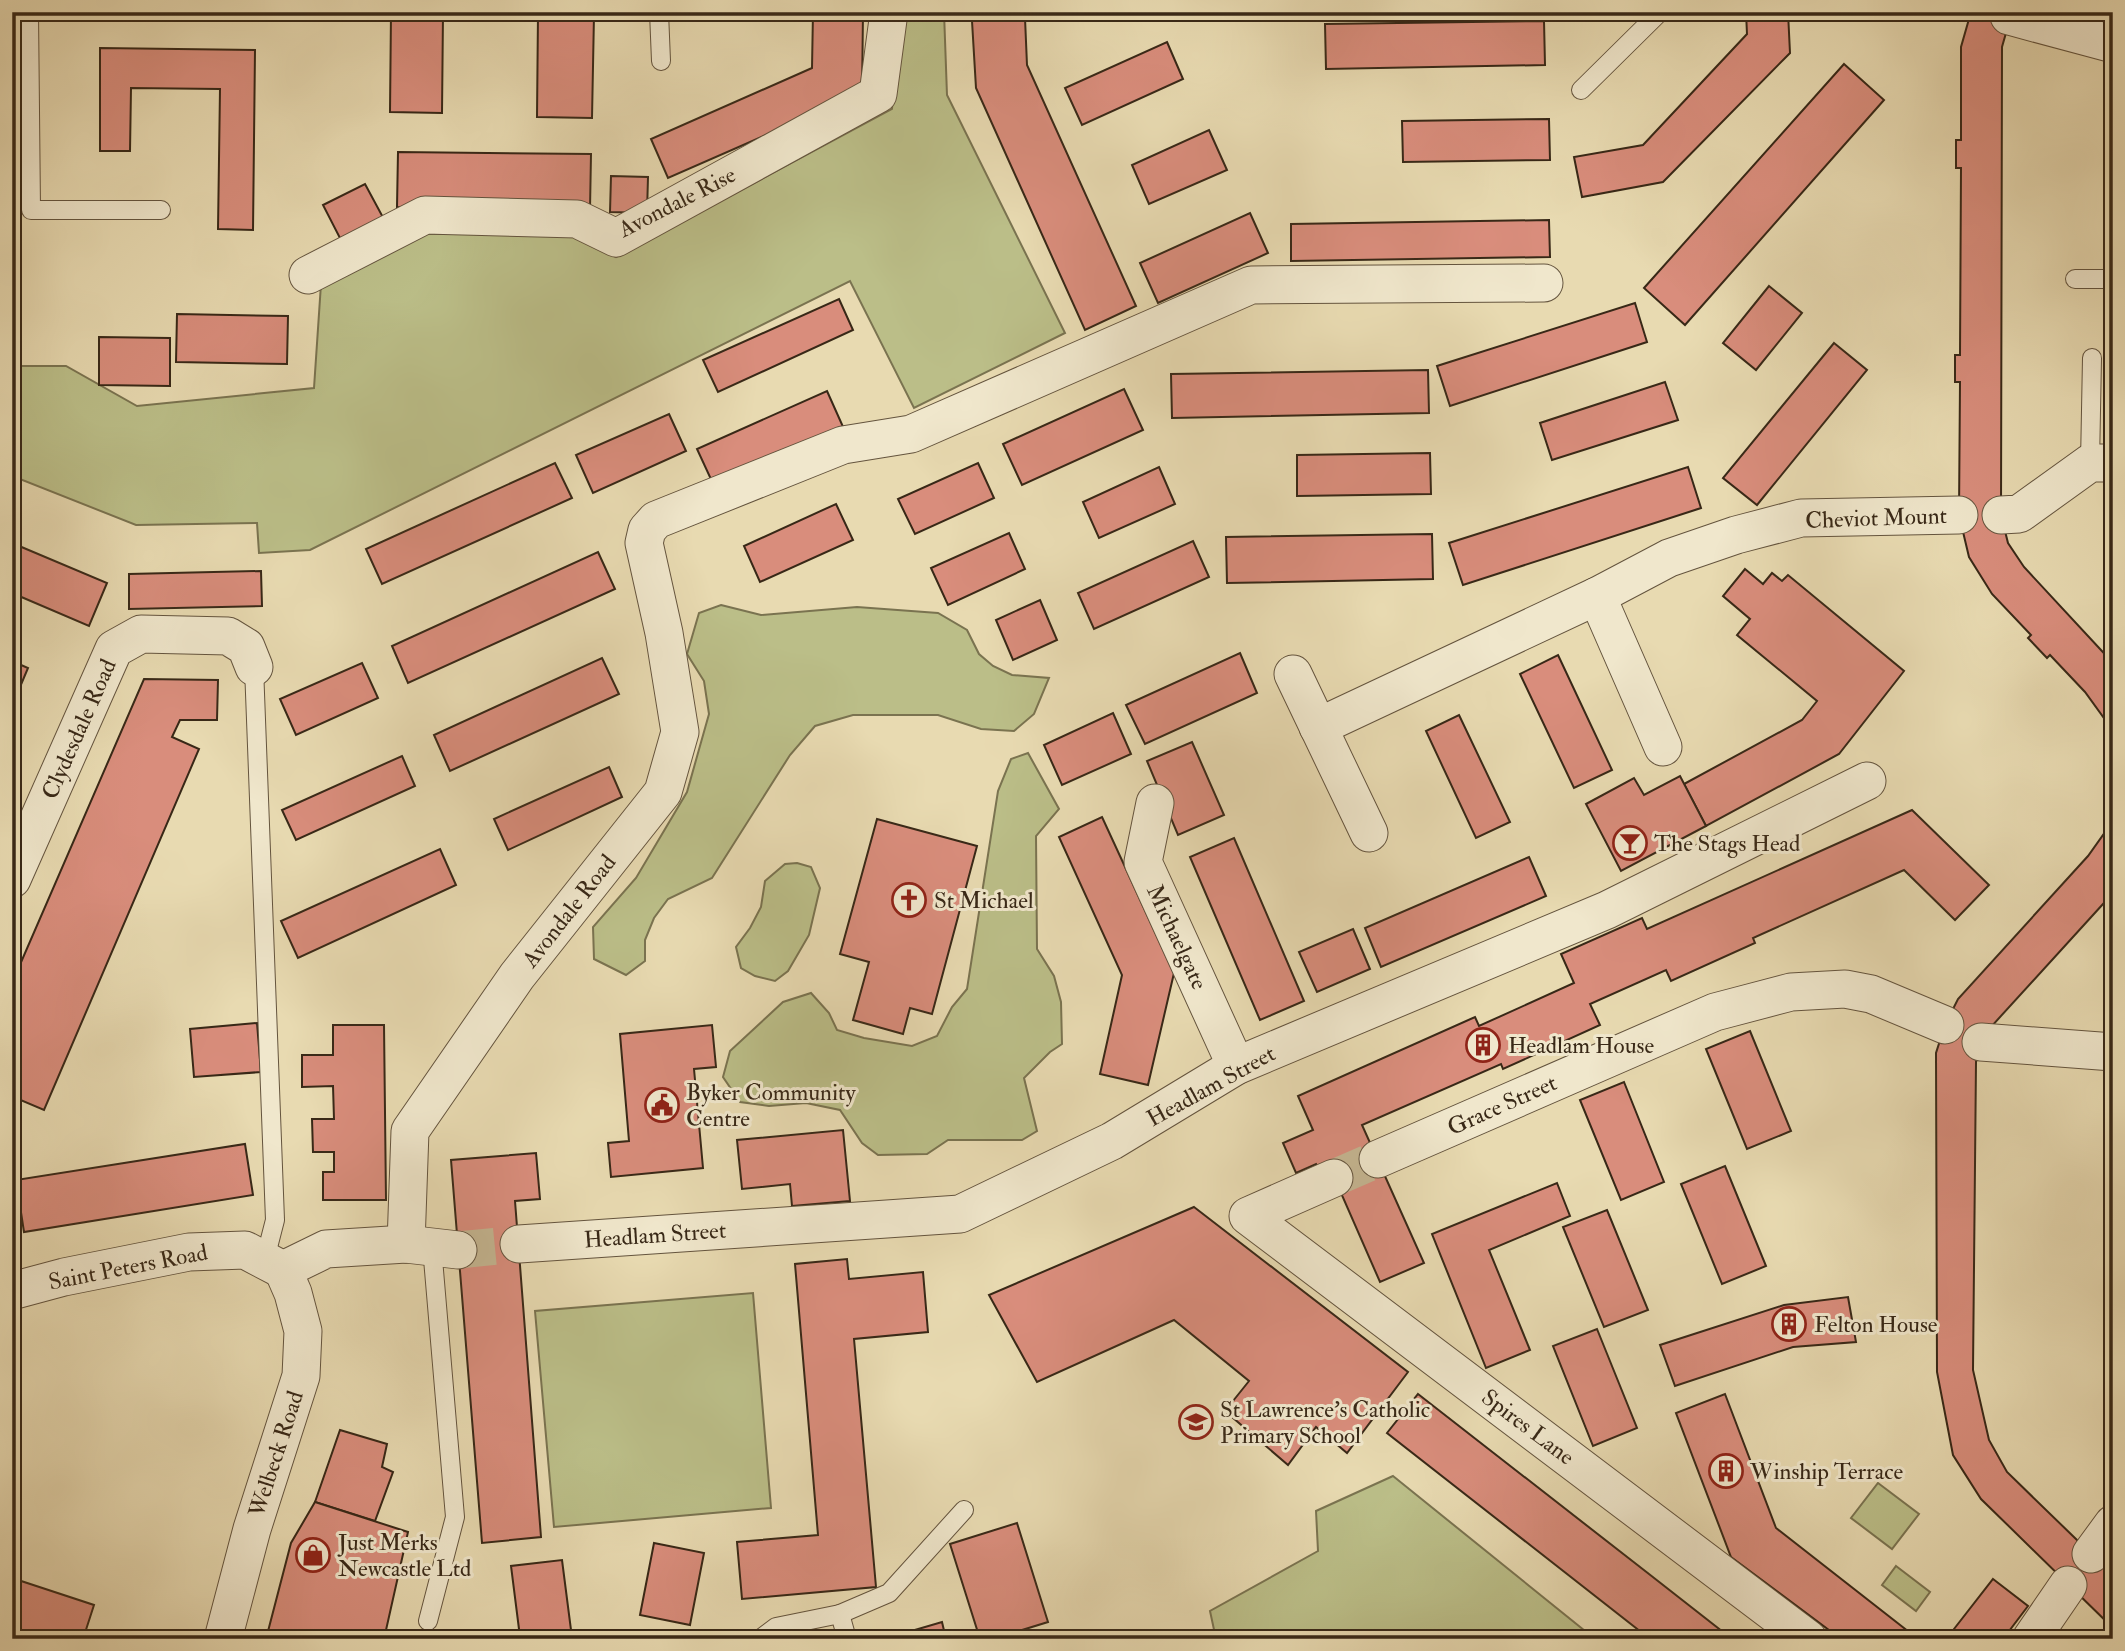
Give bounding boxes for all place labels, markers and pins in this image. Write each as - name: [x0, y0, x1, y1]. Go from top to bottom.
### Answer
- bar icon: The Stags Head: [1611, 824, 1649, 862]
- place label: The Stags Head: [1654, 829, 1800, 858]
- church icon: St Michael: [890, 881, 928, 919]
- place label: St Michael: [934, 886, 1034, 915]
- building icon: Headlam House: [1464, 1026, 1502, 1064]
- place label: Headlam House: [1508, 1031, 1654, 1060]
- place label: Byker Community Centre: [686, 1078, 856, 1133]
- public building icon: Byker Community Centre: [643, 1086, 681, 1124]
- building icon: Felton House: [1770, 1305, 1808, 1343]
- place label: Felton House: [1814, 1310, 1938, 1339]
- place label: St Lawrence's Catholic Primary School: [1220, 1395, 1430, 1450]
- school or university icon: St Lawrence's Catholic Primary School: [1177, 1403, 1215, 1441]
- building icon: Winship Terrace: [1707, 1452, 1745, 1490]
- place label: Winship Terrace: [1749, 1457, 1903, 1487]
- place label: Just Merks Newcastle Ltd: [337, 1528, 471, 1583]
- shop icon: Just Merks Newcastle Ltd: [294, 1536, 332, 1574]

